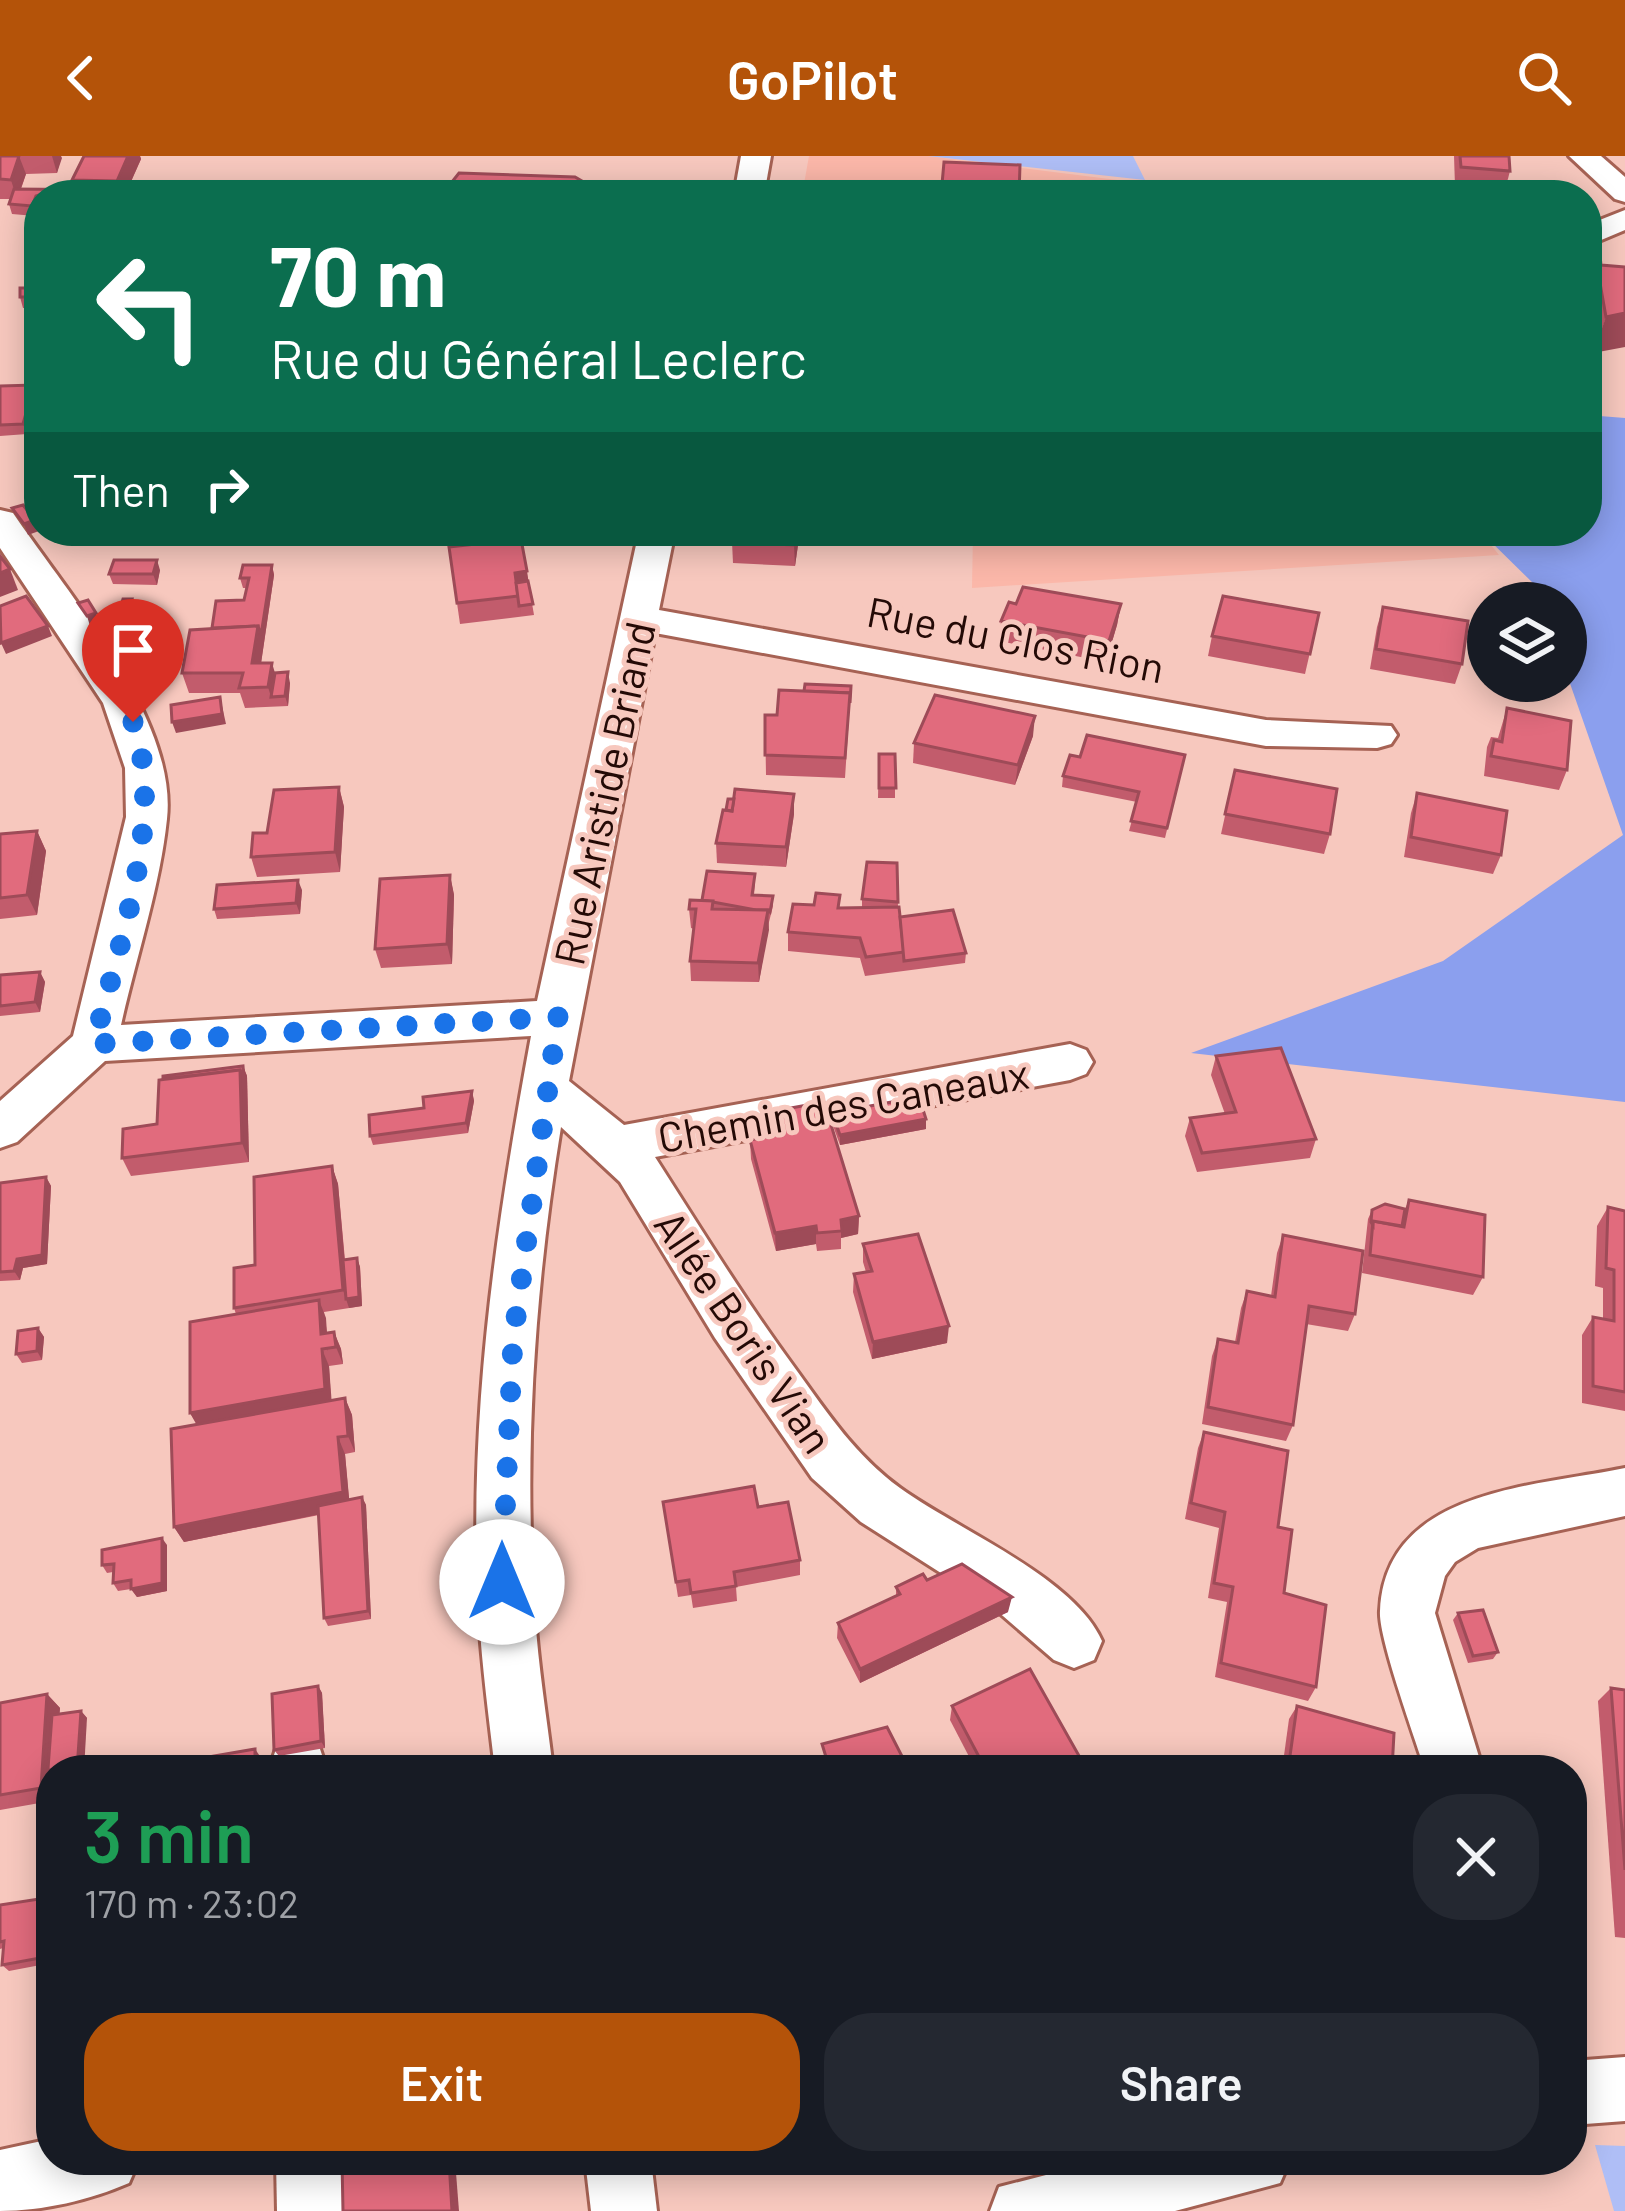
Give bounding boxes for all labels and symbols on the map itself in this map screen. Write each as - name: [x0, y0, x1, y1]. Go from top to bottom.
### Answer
- street label: Rue du Clos Rion: [863, 585, 1169, 691]
- pin: [82, 599, 184, 722]
- street label: Rue Aristide Briand: [542, 617, 664, 969]
- street label: Chemin des Caneaux: [654, 1047, 1032, 1161]
- street label: Allée Boris Vian: [646, 1200, 844, 1462]
- position arrow: [439, 1519, 565, 1645]

